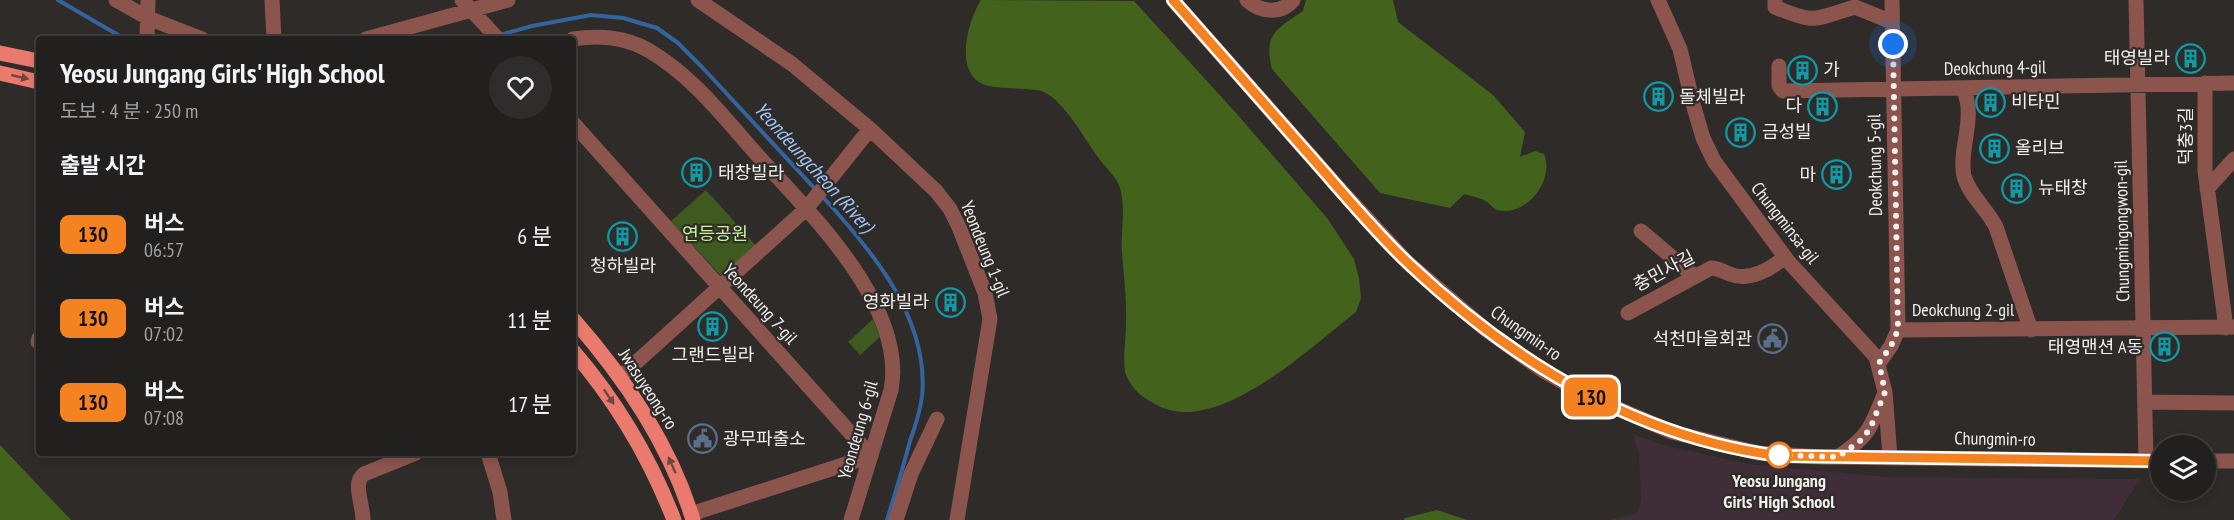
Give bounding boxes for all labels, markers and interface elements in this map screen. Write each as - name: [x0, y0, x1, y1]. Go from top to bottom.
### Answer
- your location: [1878, 29, 1908, 59]
- building icon: 태영빌라: [2175, 42, 2207, 74]
- place label: 태영빌라: [2104, 46, 2170, 69]
- text: Yeosu Jungang Girls' High School: [60, 54, 384, 91]
- building icon: 가: [1786, 54, 1818, 86]
- street label: Deokchung 4-gil: [1944, 55, 2047, 80]
- button: heart: [489, 56, 552, 119]
- place label: 가: [1823, 58, 1840, 81]
- one-way arrow: [10, 72, 29, 82]
- building icon: 돌체빌라: [1642, 81, 1674, 113]
- place label: 돌체빌라: [1679, 85, 1746, 108]
- building icon: 비타민: [1974, 86, 2006, 118]
- building icon: 다: [1807, 90, 1839, 122]
- place label: 비타민: [2011, 90, 2061, 113]
- place label: 다: [1785, 94, 1802, 117]
- water label: Yeondeungcheon (River): [749, 96, 881, 239]
- text: 도보 · 4 분 · 250 m: [60, 98, 198, 124]
- street label: 덕충3길: [2174, 107, 2197, 165]
- street label: Deokchung 5-gil: [1862, 113, 1887, 216]
- building icon: 금성빌: [1725, 116, 1757, 148]
- place label: 금성빌: [1762, 120, 1812, 143]
- building icon: 올리브: [1978, 132, 2010, 164]
- place label: 올리브: [2015, 136, 2065, 159]
- text: 출발 시간: [60, 151, 145, 179]
- building icon: 태창빌라: [681, 157, 713, 189]
- building icon: 마: [1821, 159, 1853, 191]
- street label: Chungmingongwon-gil: [2109, 159, 2134, 302]
- place label: 태창빌라: [718, 161, 785, 184]
- place label: 마: [1799, 163, 1816, 186]
- building icon: 뉴태창: [2001, 172, 2033, 204]
- place label: 뉴태창: [2038, 176, 2088, 199]
- street label: Chungminsa-gil: [1746, 177, 1825, 269]
- street label: Yeondeung 1-gil: [956, 197, 1015, 301]
- text: 버스: [144, 209, 184, 237]
- text: 130: [78, 221, 108, 248]
- building icon: 청하빌라: [607, 221, 639, 253]
- text: 6 분: [517, 222, 552, 250]
- park label: 연등공원: [682, 222, 748, 245]
- text: 06:57: [144, 237, 184, 263]
- street label: 충민사길: [1629, 245, 1698, 296]
- place label: 청하빌라: [590, 254, 657, 277]
- street label: Yeondeung 7-gil: [718, 259, 803, 349]
- building icon: 영화빌라: [934, 286, 966, 318]
- place label: 영화빌라: [863, 290, 929, 313]
- text: 버스: [144, 293, 184, 321]
- street label: Deokchung 2-gil: [1912, 298, 2015, 321]
- street label: Chungmin-ro: [1486, 300, 1566, 365]
- text: 130: [78, 305, 108, 332]
- text: 11 분: [507, 306, 552, 334]
- building icon: 그랜드빌라: [697, 310, 729, 342]
- text: 07:02: [144, 321, 184, 347]
- public building icon: 석천마을회관: [1757, 323, 1789, 355]
- place label: 석천마을회관: [1653, 327, 1752, 350]
- building icon: 태영맨션 A동: [2148, 331, 2180, 363]
- place label: 태영맨션 A동: [2048, 335, 2143, 358]
- street label: Jwasuyeong-ro: [613, 343, 683, 434]
- place label: 그랜드빌라: [672, 343, 755, 366]
- text: 버스: [144, 377, 184, 405]
- street label: Yeondeung 6-gil: [832, 377, 883, 482]
- line badge: 130: [1556, 378, 1626, 416]
- text: 130: [1576, 384, 1606, 411]
- text: 130: [78, 389, 108, 416]
- one-way arrow: [603, 389, 614, 405]
- text: 17 분: [508, 390, 552, 418]
- text: 07:08: [144, 405, 184, 431]
- public building icon: 광무파출소: [686, 423, 718, 455]
- street label: Chungmin-ro: [1954, 426, 2036, 451]
- place label: 광무파출소: [723, 427, 806, 450]
- map controls: [2150, 435, 2216, 501]
- button: layers: [2150, 435, 2216, 501]
- marker: Yeosu Jungang Girls' High School: [1766, 442, 1792, 468]
- one-way arrow: [667, 456, 677, 474]
- place label: Yeosu Jungang Girls' High School: [1723, 469, 1835, 513]

